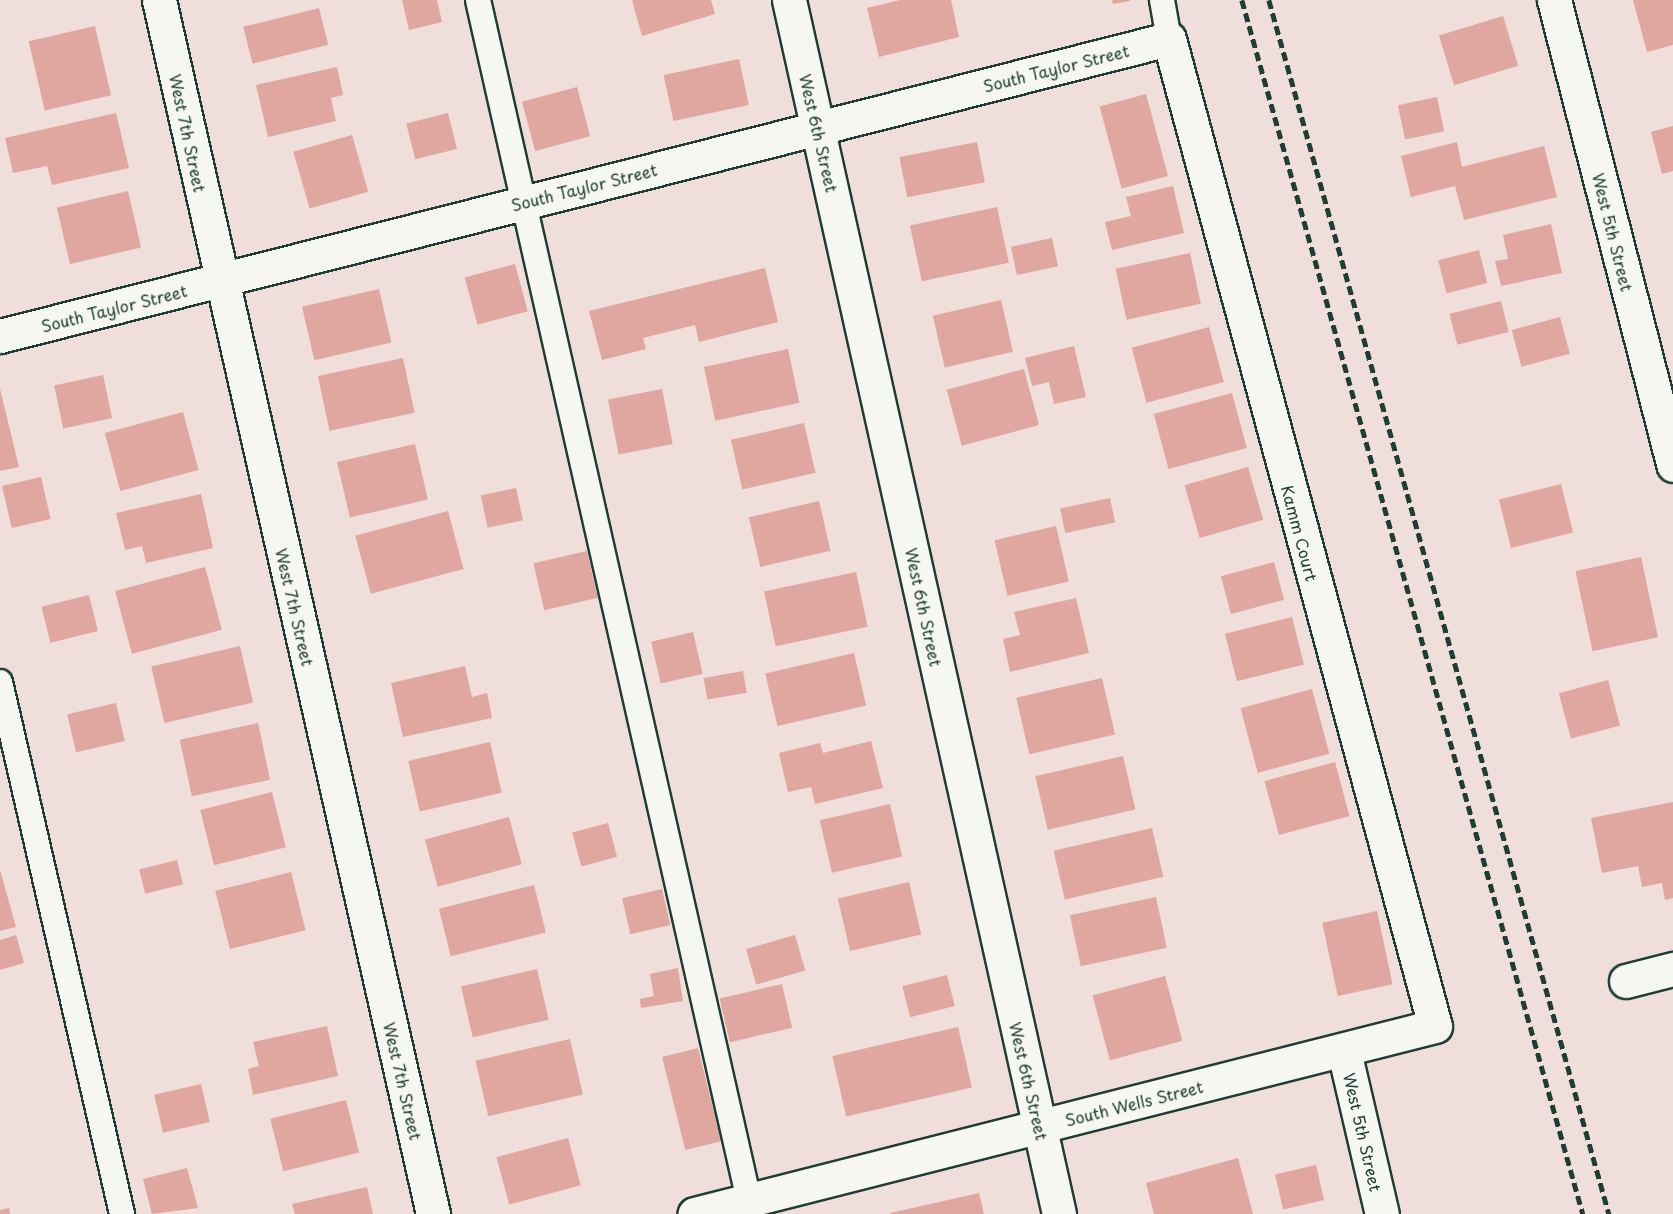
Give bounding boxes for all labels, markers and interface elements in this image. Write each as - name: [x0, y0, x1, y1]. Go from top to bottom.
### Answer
- street label: South Taylor Street: [980, 40, 1132, 96]
- street label: West 6th Street: [796, 71, 842, 195]
- street label: West 7th Street: [166, 72, 210, 194]
- street label: South Taylor Street: [508, 159, 660, 215]
- street label: West 5th Street: [1589, 171, 1637, 293]
- street label: South Taylor Street: [38, 280, 190, 336]
- street label: Kamm Court: [1278, 483, 1322, 583]
- street label: West 6th Street: [902, 545, 946, 669]
- street label: West 7th Street: [272, 546, 318, 668]
- street label: West 6th Street: [1006, 1019, 1052, 1143]
- street label: West 7th Street: [380, 1020, 426, 1142]
- street label: West 5th Street: [1340, 1071, 1386, 1193]
- street label: South Wells Street: [1063, 1076, 1205, 1130]

